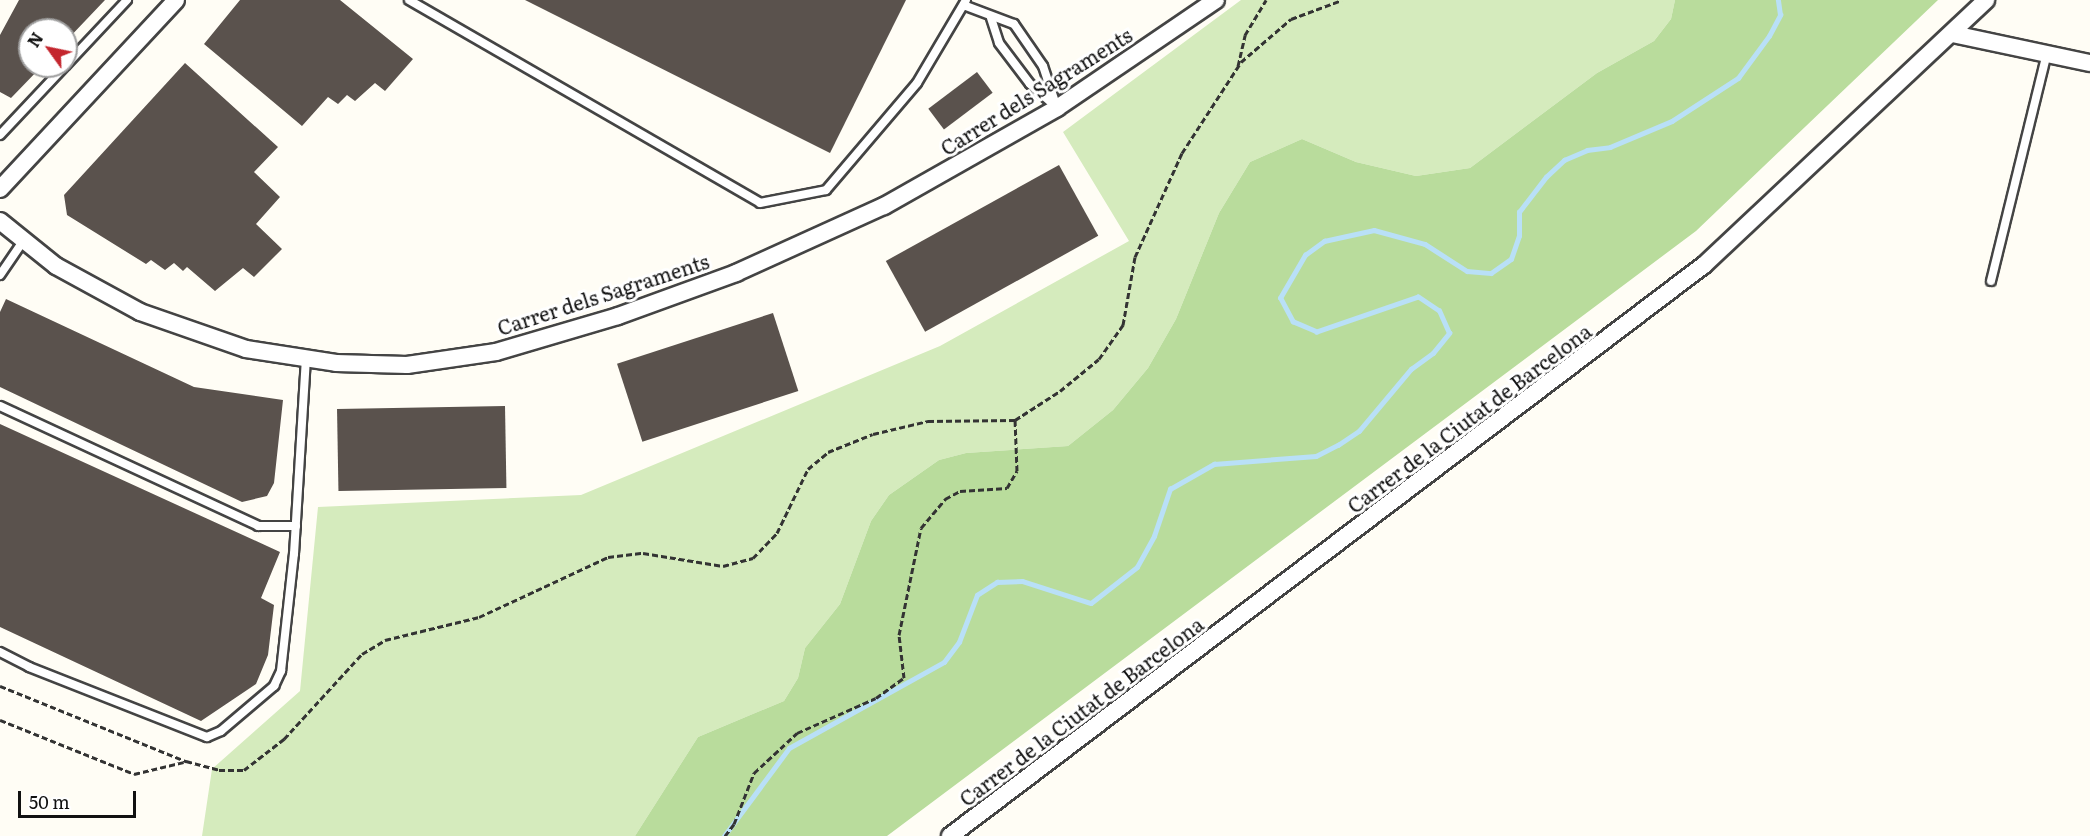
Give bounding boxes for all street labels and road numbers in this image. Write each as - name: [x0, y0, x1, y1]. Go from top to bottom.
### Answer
- street label: Carrer dels Sagraments: [936, 22, 1136, 160]
- street label: Carrer dels Sagraments: [494, 248, 712, 340]
- street label: Carrer de la Ciutat de Barcelona: [1342, 318, 1596, 518]
- street label: Carrer de la Ciutat de Barcelona: [954, 611, 1208, 811]

